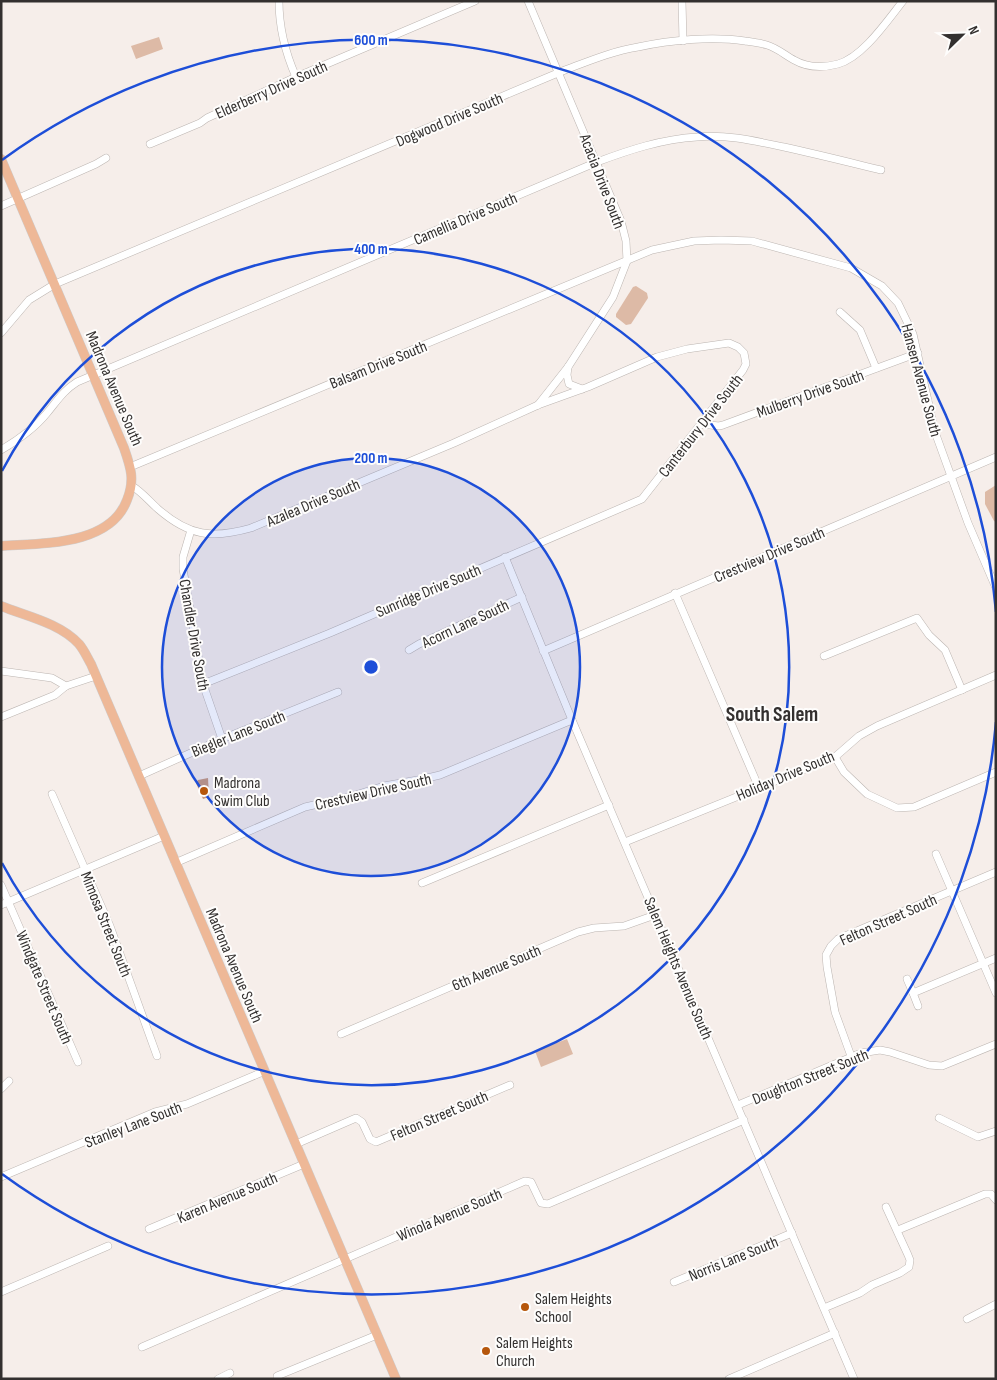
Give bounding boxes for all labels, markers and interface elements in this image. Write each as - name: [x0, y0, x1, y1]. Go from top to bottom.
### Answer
- north arrow: [937, 10, 987, 60]
- text: N: [964, 23, 983, 37]
- text: 600 m: [354, 31, 388, 50]
- street label: Elderberry Drive South: [213, 57, 331, 124]
- street label: Dogwood Drive South: [393, 89, 506, 151]
- street label: Acacia Drive South: [574, 131, 628, 232]
- street label: Camellia Drive South: [411, 189, 520, 250]
- text: 400 m: [354, 240, 388, 259]
- street label: Hansen Avenue South: [896, 322, 945, 439]
- street label: Madrona Avenue South: [81, 329, 146, 449]
- street label: Balsam Drive South: [327, 337, 430, 394]
- street label: Mulberry Drive South: [754, 366, 867, 423]
- street label: Canterbury Drive South: [655, 371, 747, 481]
- text: 200 m: [354, 449, 388, 468]
- street label: Azalea Drive South: [263, 475, 363, 532]
- street label: Crestview Drive South: [711, 523, 828, 587]
- street label: Sunridge Drive South: [373, 561, 484, 622]
- street label: Chandler Drive South: [174, 578, 213, 693]
- street label: Acorn Lane South: [418, 596, 512, 653]
- centre of rings: [362, 658, 380, 676]
- district label: South Salem: [726, 702, 818, 727]
- street label: Biegler Lane South: [189, 707, 288, 762]
- street label: Holiday Drive South: [734, 747, 838, 806]
- street label: Crestview Drive South: [313, 770, 433, 815]
- place label: Madrona Swim Club: [214, 774, 270, 811]
- marker: Madrona Swim Club: [198, 785, 210, 797]
- street label: Mimosa Street South: [76, 869, 135, 980]
- street label: Felton Street South: [837, 890, 940, 950]
- street label: Salem Heights Avenue South: [639, 895, 716, 1043]
- street label: Madrona Avenue South: [201, 906, 266, 1026]
- street label: Windgate Street South: [11, 928, 76, 1047]
- street label: 6th Avenue South: [449, 941, 544, 996]
- street label: Doughton Street South: [750, 1045, 871, 1109]
- street label: Felton Street South: [388, 1087, 491, 1145]
- street label: Stanley Lane South: [82, 1098, 185, 1153]
- street label: Karen Avenue South: [175, 1169, 281, 1228]
- street label: Winola Avenue South: [394, 1185, 505, 1246]
- street label: Norris Lane South: [686, 1233, 781, 1286]
- place label: Salem Heights School: [535, 1290, 612, 1327]
- marker: Salem Heights School: [519, 1301, 531, 1313]
- place label: Salem Heights Church: [496, 1334, 573, 1371]
- marker: Salem Heights Church: [480, 1345, 492, 1357]

